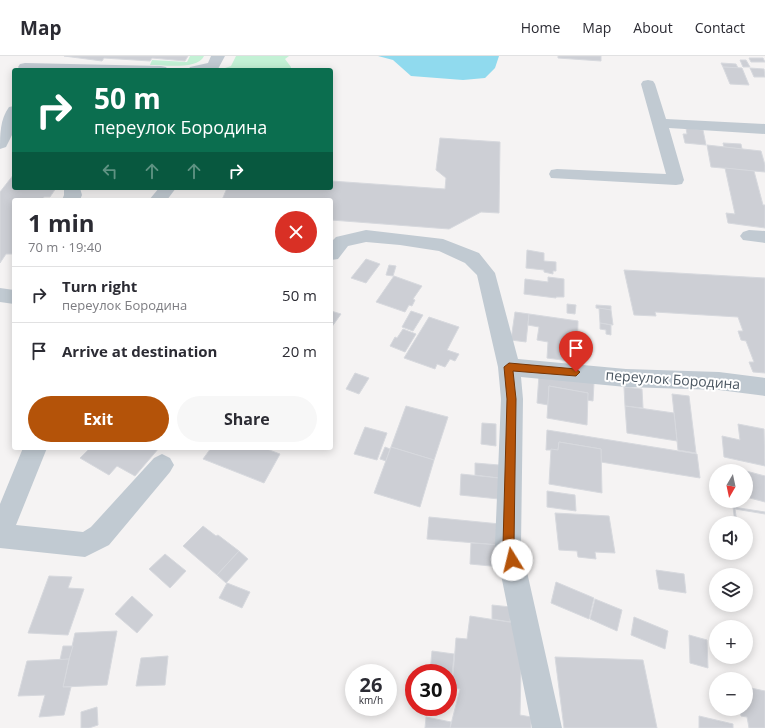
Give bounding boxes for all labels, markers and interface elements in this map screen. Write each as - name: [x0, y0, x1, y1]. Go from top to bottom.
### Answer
- text: Map: [20, 15, 61, 41]
- text: Home: [521, 18, 560, 37]
- text: Map: [582, 18, 611, 37]
- text: About: [633, 18, 673, 37]
- text: Contact: [695, 18, 745, 37]
- text: 50 m: [94, 79, 161, 117]
- icon: right: [28, 84, 80, 136]
- text: переулок Бородина: [94, 115, 267, 139]
- icon: left: [99, 160, 121, 182]
- icon: ahead: [141, 160, 163, 182]
- icon: ahead: [183, 160, 205, 182]
- icon: right: [225, 160, 247, 182]
- text: 1 min: [28, 206, 95, 239]
- button: close: [275, 211, 317, 253]
- text: 70 m · 19:40: [28, 238, 102, 256]
- text: Turn right: [62, 276, 137, 296]
- icon: right: [28, 284, 50, 306]
- text: 50 m: [282, 285, 317, 305]
- text: переулок Бородина: [62, 296, 187, 314]
- pin: [559, 331, 593, 372]
- icon: arrive: [565, 337, 587, 359]
- icon: arrive: [28, 340, 50, 362]
- text: Arrive at destination: [62, 341, 217, 361]
- text: 20 m: [282, 341, 317, 361]
- street label: переулок Бородина: [605, 365, 741, 393]
- button: Exit: [28, 396, 169, 442]
- button: Share: [177, 396, 317, 442]
- north arrow: [709, 464, 753, 508]
- map controls: [709, 464, 753, 716]
- button: sound: [709, 516, 753, 560]
- position arrow: [491, 539, 533, 581]
- button: layers: [709, 568, 753, 612]
- button: +: [709, 620, 753, 664]
- speed limit sign: 30: [405, 664, 457, 716]
- text: 26: [360, 671, 382, 698]
- button: −: [709, 672, 753, 716]
- text: km/h: [359, 693, 383, 707]

